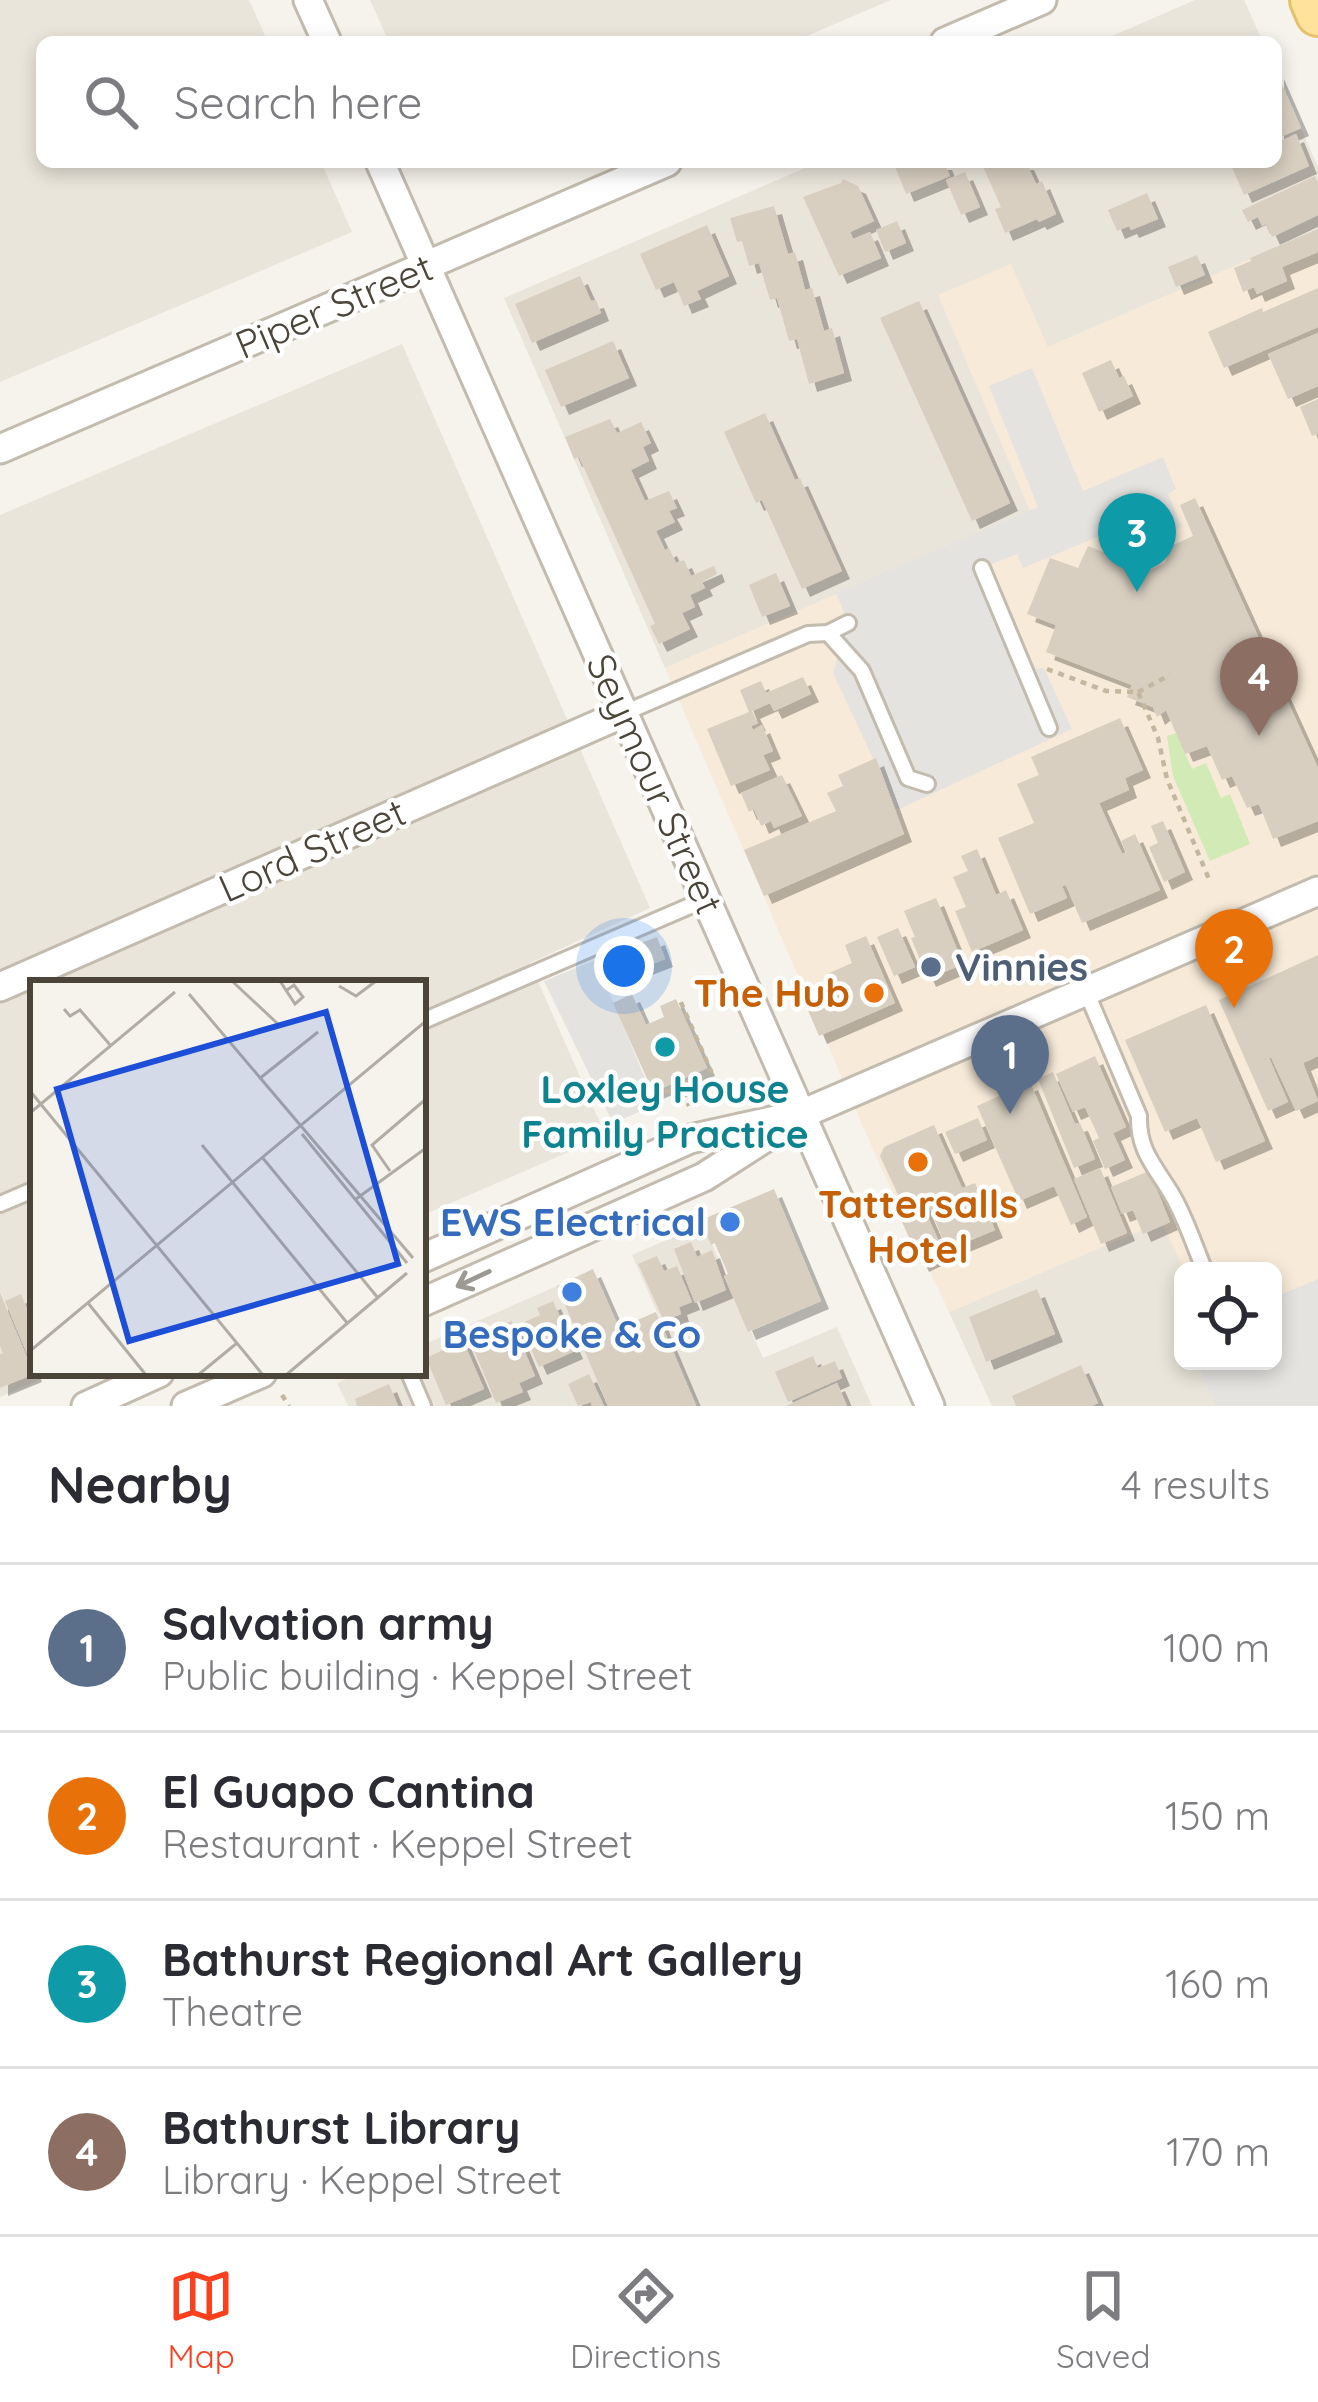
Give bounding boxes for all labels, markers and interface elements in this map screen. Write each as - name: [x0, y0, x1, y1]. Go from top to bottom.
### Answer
- search box: [36, 36, 1282, 168]
- icon: search: [78, 69, 144, 135]
- text: Search here: [174, 74, 422, 130]
- street label: Piper Street: [228, 242, 440, 369]
- pin: 3: [1098, 493, 1176, 592]
- pin: 4: [1220, 637, 1298, 736]
- street label: Seymour Street: [576, 646, 735, 921]
- street label: Lord Street: [211, 787, 413, 912]
- pin: 2: [1195, 909, 1273, 1008]
- your location: [594, 936, 654, 996]
- place label: Vinnies: [955, 942, 1088, 991]
- marker: Vinnies: [918, 954, 944, 980]
- place label: The Hub: [693, 968, 850, 1017]
- inset map: [30, 980, 426, 1376]
- marker: The Hub: [861, 980, 887, 1006]
- pin: 1: [971, 1015, 1049, 1114]
- marker: Loxley House Family Practice: [652, 1034, 678, 1060]
- place label: Loxley House Family Practice: [521, 1064, 809, 1158]
- marker: Tattersalls Hotel: [905, 1149, 931, 1175]
- place label: Tattersalls Hotel: [818, 1179, 1018, 1273]
- place label: EWS Electrical: [440, 1197, 706, 1246]
- marker: EWS Electrical: [717, 1209, 743, 1235]
- map controls: [1174, 1262, 1282, 1370]
- button: locate: [1174, 1262, 1282, 1370]
- one-way arrow: [456, 1270, 492, 1292]
- marker: Bespoke & Co: [559, 1279, 585, 1305]
- place label: Bespoke & Co: [443, 1309, 701, 1358]
- text: Nearby: [48, 1452, 232, 1516]
- text: 4 results: [1121, 1460, 1270, 1509]
- text: Salvation army: [162, 1595, 494, 1651]
- text: 1: [79, 1623, 95, 1672]
- text: 100 m: [1163, 1623, 1270, 1672]
- text: Public building · Keppel Street: [162, 1651, 693, 1700]
- text: El Guapo Cantina: [162, 1763, 535, 1819]
- text: 2: [76, 1791, 98, 1840]
- text: 150 m: [1165, 1791, 1270, 1840]
- text: Restaurant · Keppel Street: [162, 1819, 633, 1868]
- text: Bathurst Regional Art Gallery: [162, 1931, 803, 1987]
- text: 3: [77, 1959, 97, 2008]
- text: 160 m: [1165, 1959, 1270, 2008]
- text: Theatre: [162, 1987, 303, 2036]
- text: Bathurst Library: [162, 2099, 521, 2155]
- text: 4: [76, 2127, 98, 2176]
- text: 170 m: [1166, 2127, 1270, 2176]
- text: Library · Keppel Street: [162, 2155, 562, 2204]
- tab: Map: [168, 2263, 235, 2376]
- tab: Directions: [570, 2263, 721, 2376]
- tab: Saved: [1056, 2263, 1150, 2376]

